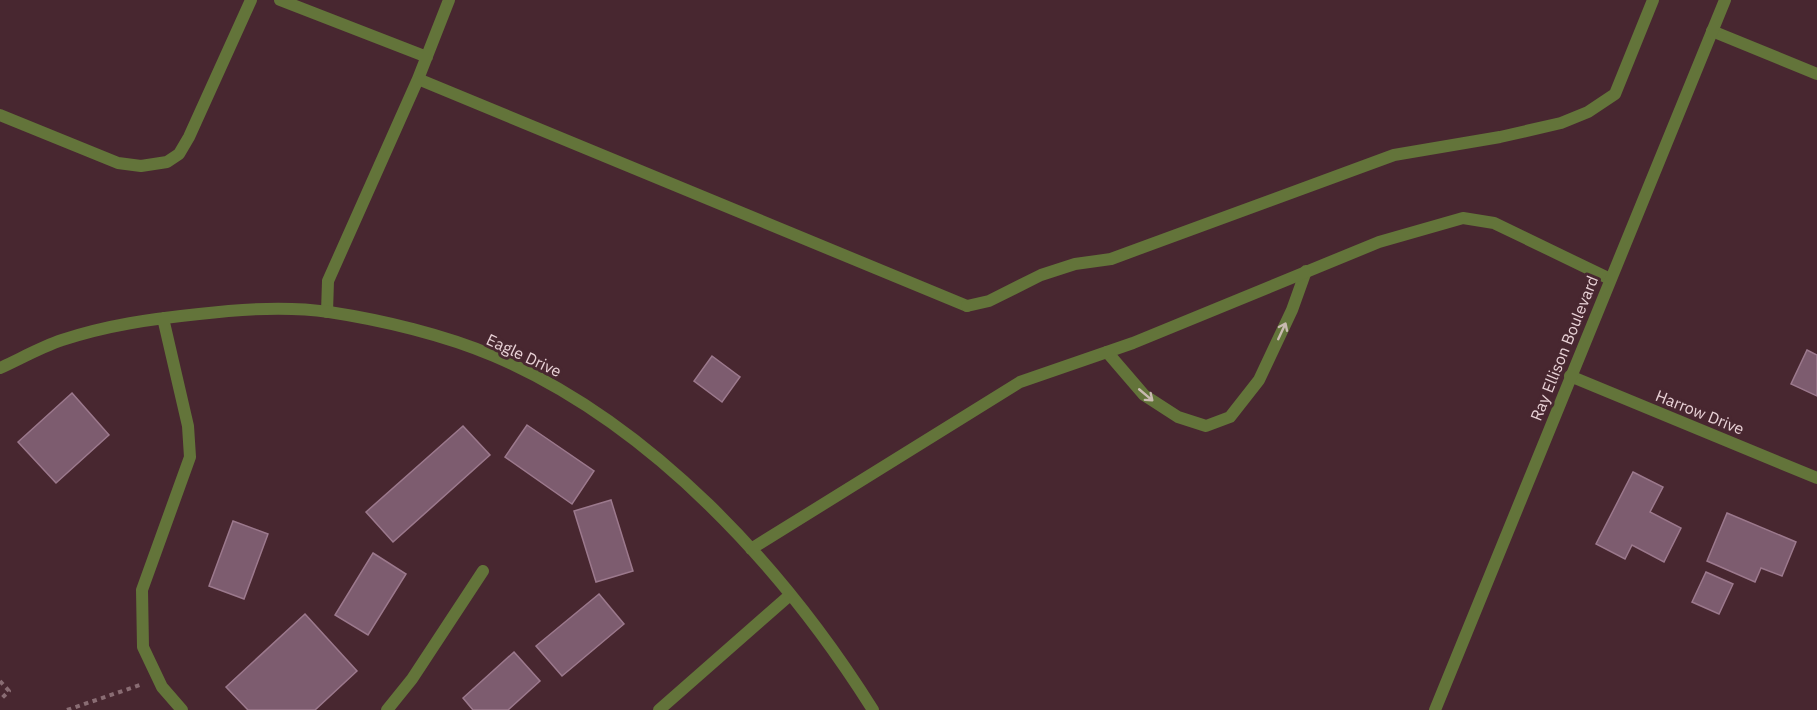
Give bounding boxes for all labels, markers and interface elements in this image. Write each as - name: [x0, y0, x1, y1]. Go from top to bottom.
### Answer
- street label: Ray Ellison Boulevard: [1526, 273, 1602, 423]
- one-way arrow: [1276, 323, 1288, 341]
- street label: Eagle Drive: [483, 329, 565, 381]
- street label: Harrow Drive: [1653, 385, 1747, 439]
- one-way arrow: [1138, 388, 1154, 401]

